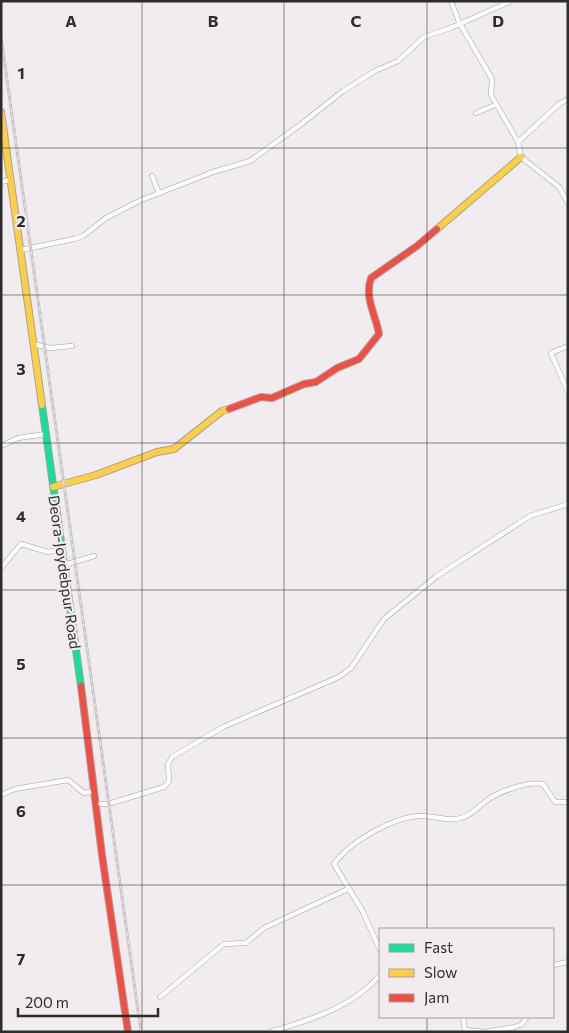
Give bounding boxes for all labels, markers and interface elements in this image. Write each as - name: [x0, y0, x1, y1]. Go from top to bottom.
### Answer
- text: A: [65, 11, 77, 30]
- text: B: [208, 11, 219, 30]
- text: C: [351, 11, 362, 30]
- text: D: [492, 11, 504, 30]
- text: 1: [17, 63, 25, 82]
- text: 2: [16, 211, 26, 230]
- text: 3: [16, 359, 26, 378]
- street label: Deora-Joydebpur Road: [45, 494, 85, 650]
- text: 4: [16, 506, 26, 525]
- text: 5: [16, 654, 26, 673]
- text: 6: [16, 801, 26, 820]
- legend: [379, 928, 554, 1018]
- text: Fast: [424, 938, 453, 956]
- text: 7: [17, 949, 26, 968]
- text: Slow: [424, 963, 457, 981]
- scale bar: [18, 986, 158, 1018]
- text: Jam: [424, 988, 449, 1006]
- text: 200 m: [25, 993, 69, 1011]

